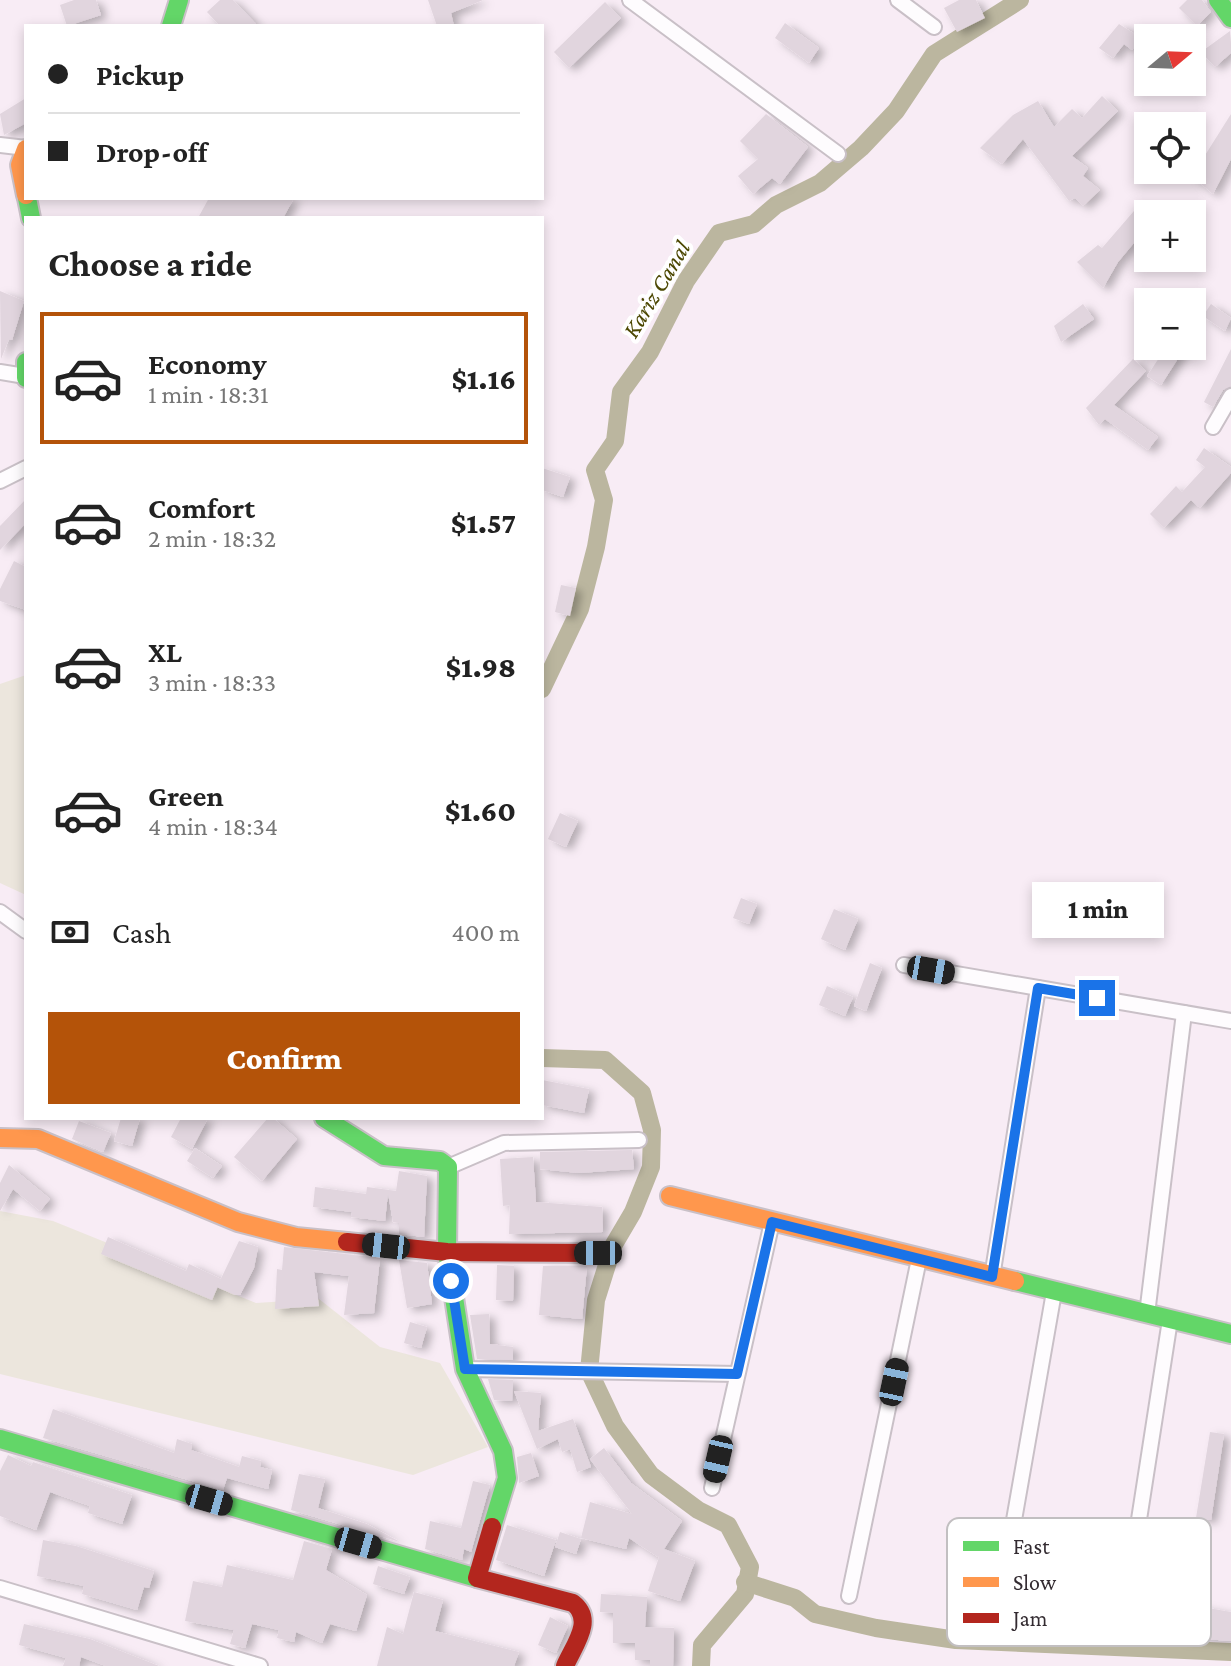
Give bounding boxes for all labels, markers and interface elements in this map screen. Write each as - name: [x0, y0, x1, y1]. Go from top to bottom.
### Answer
- north arrow: [1134, 24, 1206, 96]
- map controls: [1134, 24, 1206, 360]
- text: Pickup: [96, 58, 184, 91]
- button: locate: [1134, 112, 1206, 184]
- text: Drop-off: [96, 135, 207, 168]
- button: +: [1134, 200, 1206, 272]
- water label: Kariz Canal: [617, 235, 696, 342]
- text: Choose a ride: [48, 244, 252, 284]
- button: −: [1134, 288, 1206, 360]
- icon: car: [52, 342, 124, 414]
- text: Economy: [148, 347, 267, 380]
- text: $1.16: [451, 362, 516, 395]
- text: 1 min · 18:31: [148, 380, 269, 409]
- icon: car: [52, 486, 124, 558]
- text: Comfort: [148, 491, 255, 524]
- text: $1.57: [451, 506, 516, 539]
- text: 2 min · 18:32: [148, 524, 276, 553]
- icon: car: [52, 630, 124, 702]
- text: XL: [148, 635, 182, 668]
- text: $1.98: [446, 650, 516, 683]
- text: 3 min · 18:33: [148, 668, 276, 697]
- icon: car: [52, 774, 124, 846]
- text: Green: [148, 779, 224, 812]
- text: $1.60: [445, 794, 516, 827]
- text: 4 min · 18:34: [148, 812, 278, 841]
- callout: 1 min: [1031, 882, 1163, 938]
- text: 1 min: [1068, 895, 1128, 924]
- icon: cash: [48, 910, 92, 954]
- text: Cash: [112, 916, 171, 949]
- text: 400 m: [452, 918, 520, 947]
- car: [905, 954, 957, 986]
- route end: [1079, 980, 1115, 1016]
- button: Confirm: [48, 1012, 520, 1104]
- car: [361, 1232, 411, 1260]
- car: [574, 1241, 622, 1265]
- route start: [433, 1263, 469, 1299]
- car: [877, 1356, 911, 1408]
- car: [701, 1433, 735, 1485]
- car: [183, 1482, 235, 1518]
- legend: [947, 1518, 1211, 1646]
- car: [332, 1525, 384, 1561]
- text: Fast: [1013, 1534, 1050, 1559]
- text: Slow: [1013, 1570, 1057, 1595]
- text: Jam: [1011, 1606, 1048, 1631]

